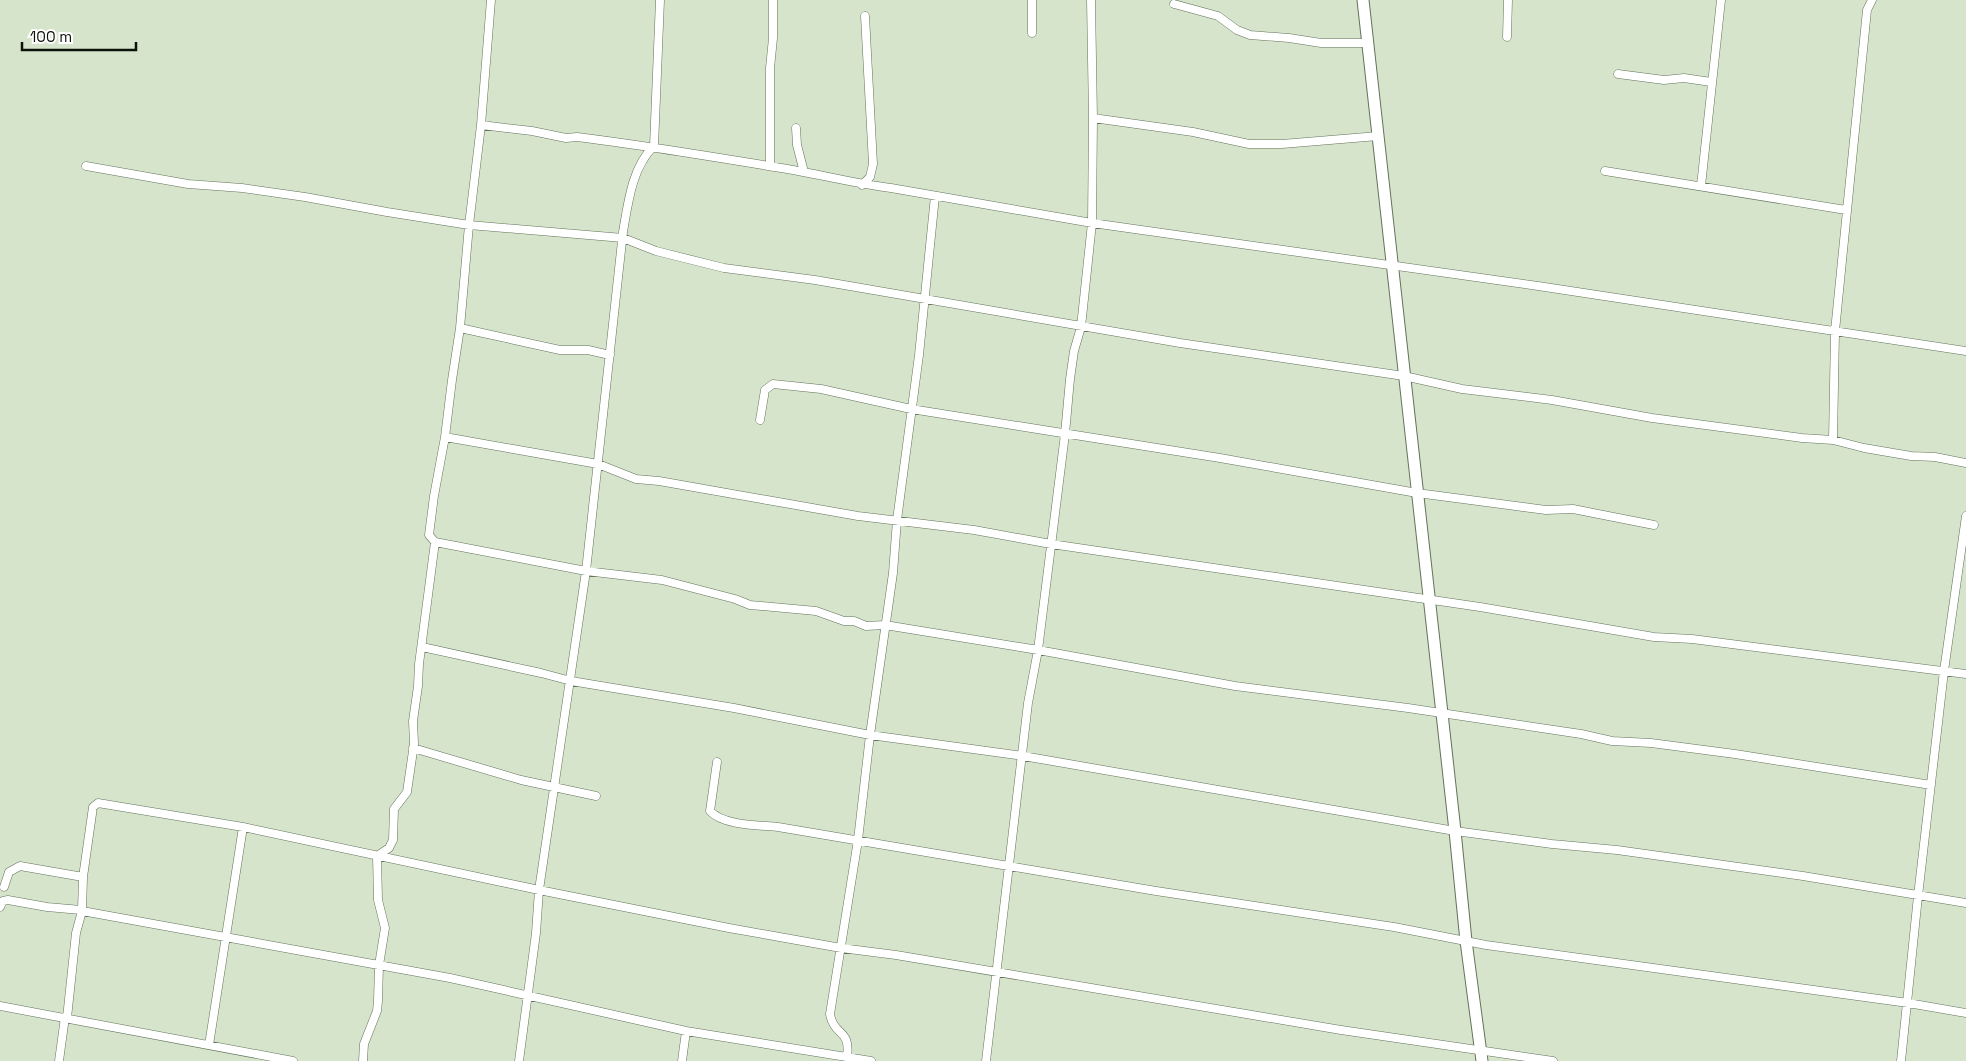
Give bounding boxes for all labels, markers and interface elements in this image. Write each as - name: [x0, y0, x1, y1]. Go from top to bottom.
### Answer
- scale bar: [22, 20, 136, 52]
- text: 100 m: [30, 27, 72, 46]

